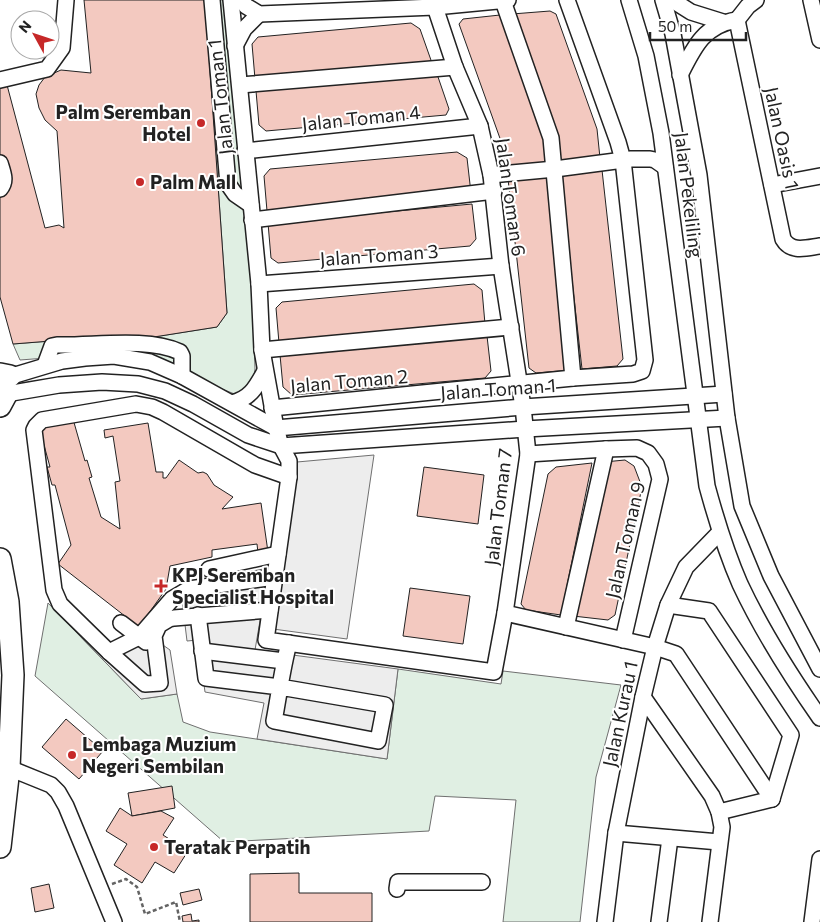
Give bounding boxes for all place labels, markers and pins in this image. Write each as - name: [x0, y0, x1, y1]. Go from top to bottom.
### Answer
- place label: Palm Seremban Hotel: [55, 100, 191, 145]
- marker: Palm Seremban Hotel: [195, 117, 207, 129]
- place label: Palm Mall: [150, 170, 236, 193]
- marker: Palm Mall: [134, 176, 146, 188]
- place label: KPJ Seremban Specialist Hospital: [172, 563, 334, 608]
- marker: KPJ Seremban Specialist Hospital: [154, 579, 168, 593]
- place label: Lembaga Muzium Negeri Sembilan: [82, 732, 236, 777]
- marker: Lembaga Muzium Negeri Sembilan: [66, 749, 78, 761]
- place label: Teratak Perpatih: [164, 835, 311, 858]
- marker: Teratak Perpatih: [148, 841, 160, 853]

